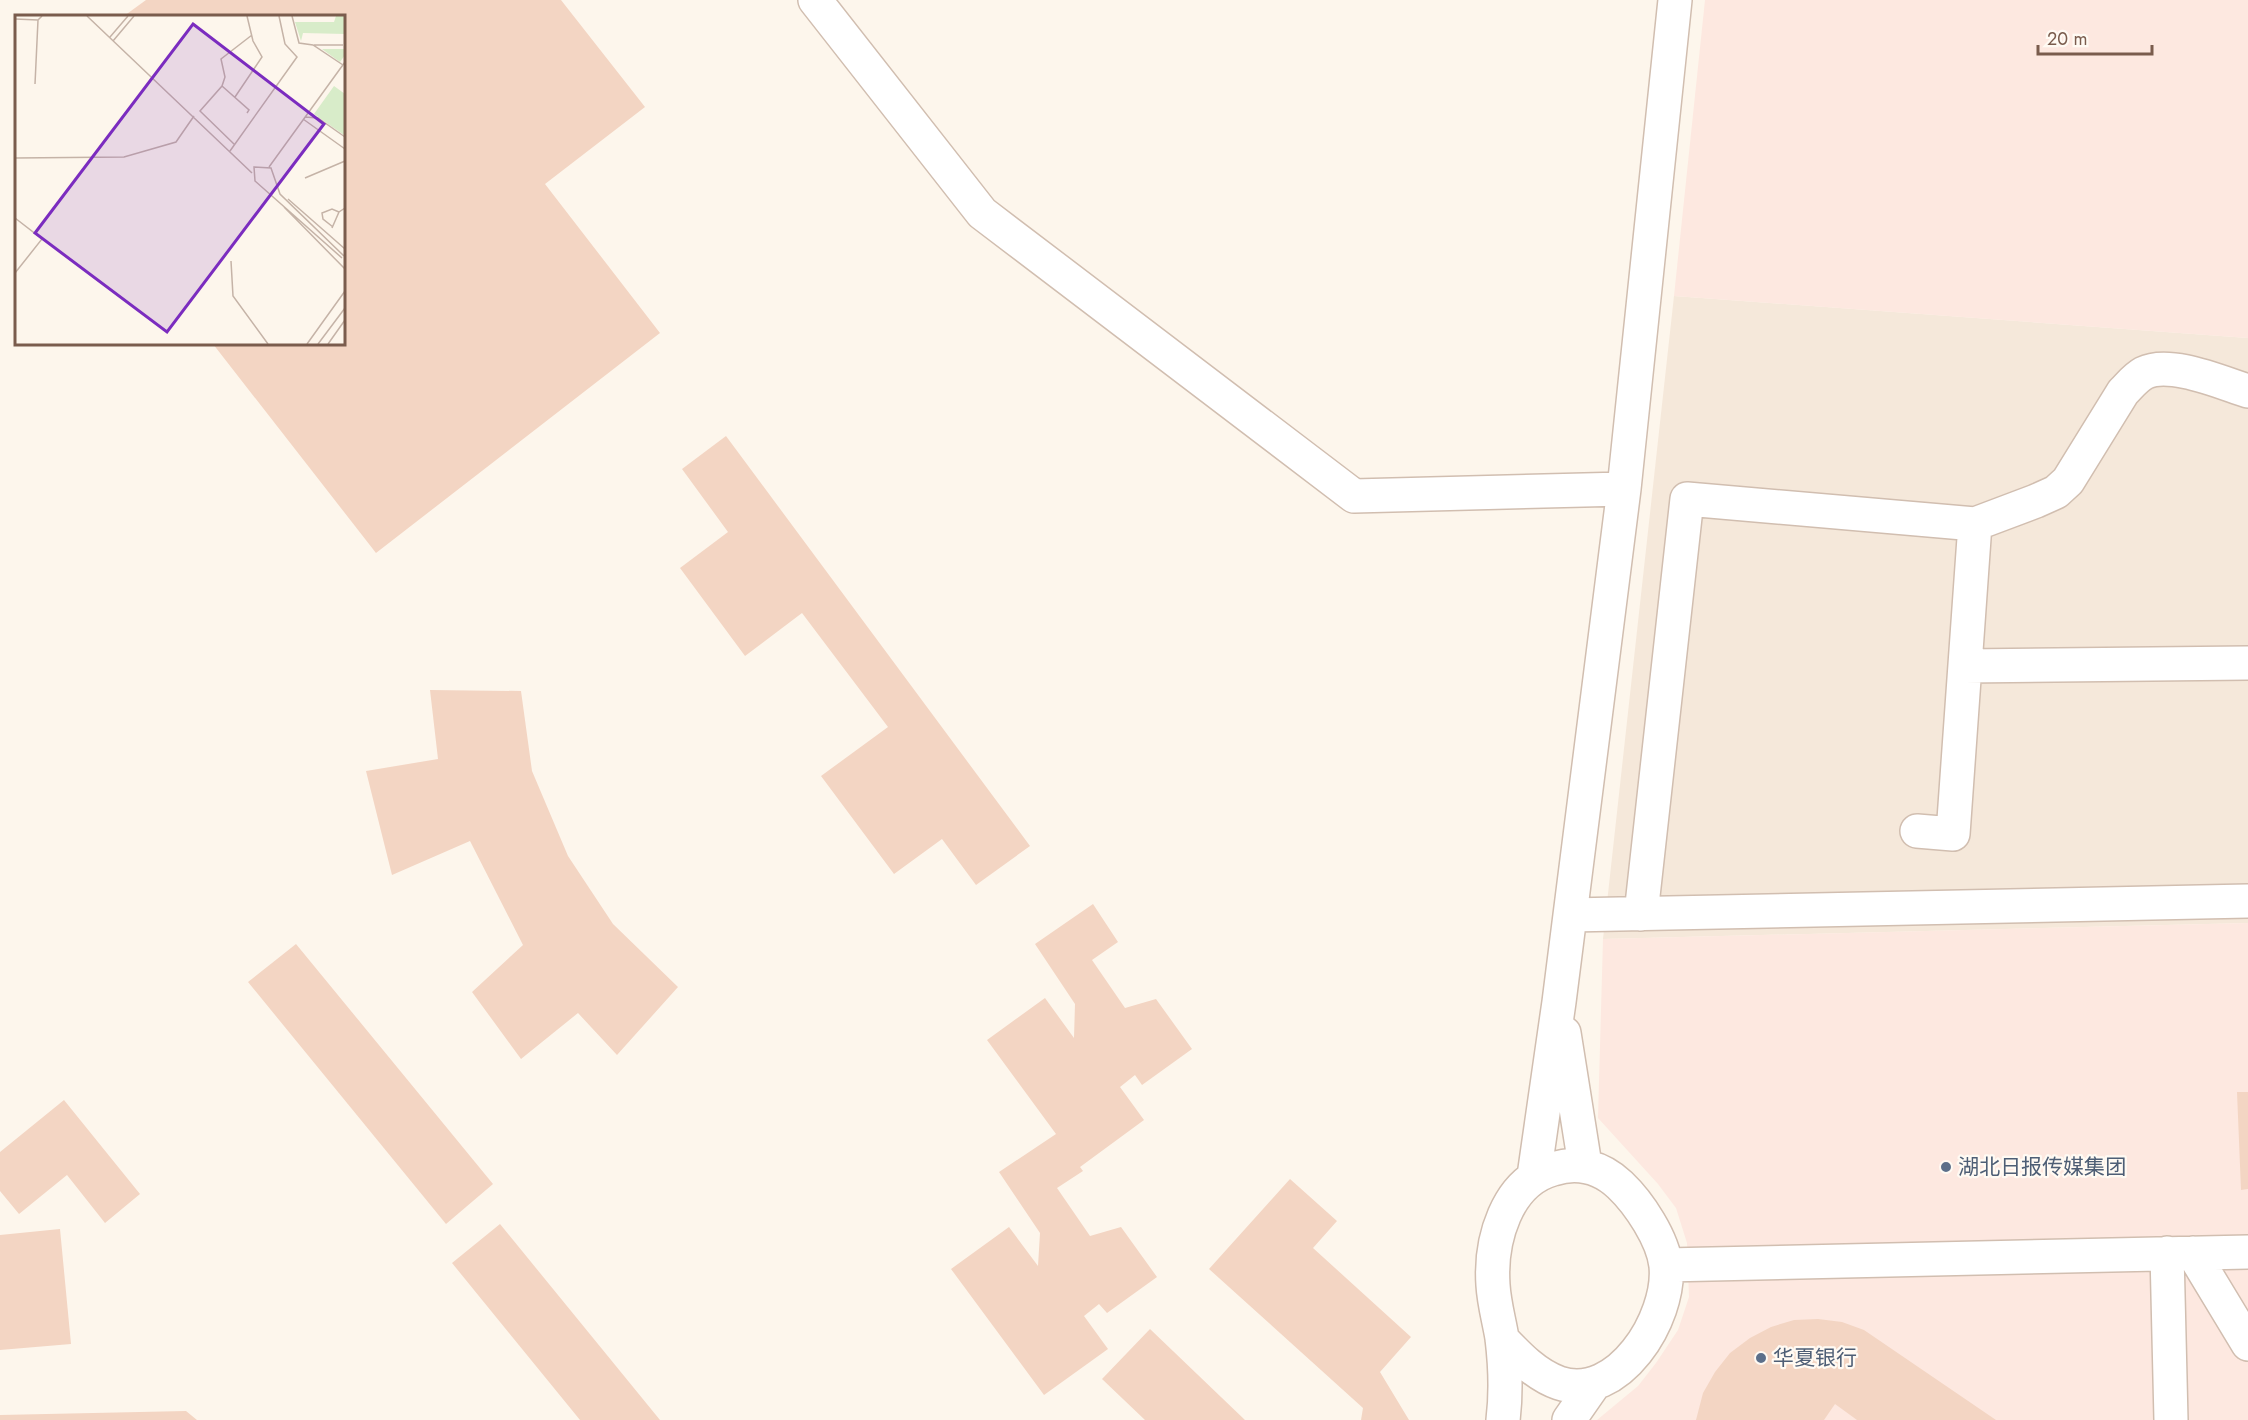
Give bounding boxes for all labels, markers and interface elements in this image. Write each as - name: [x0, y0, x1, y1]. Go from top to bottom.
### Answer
- inset map: [15, 15, 345, 345]
- scale bar: [2038, 18, 2152, 56]
- text: 20 m: [2047, 26, 2087, 52]
- place label: 湖北日报传媒集团: [1958, 1152, 2126, 1182]
- marker: 湖北日报传媒集团: [1939, 1160, 1953, 1174]
- place label: 华夏银行: [1773, 1343, 1857, 1373]
- marker: 华夏银行: [1754, 1351, 1768, 1365]

